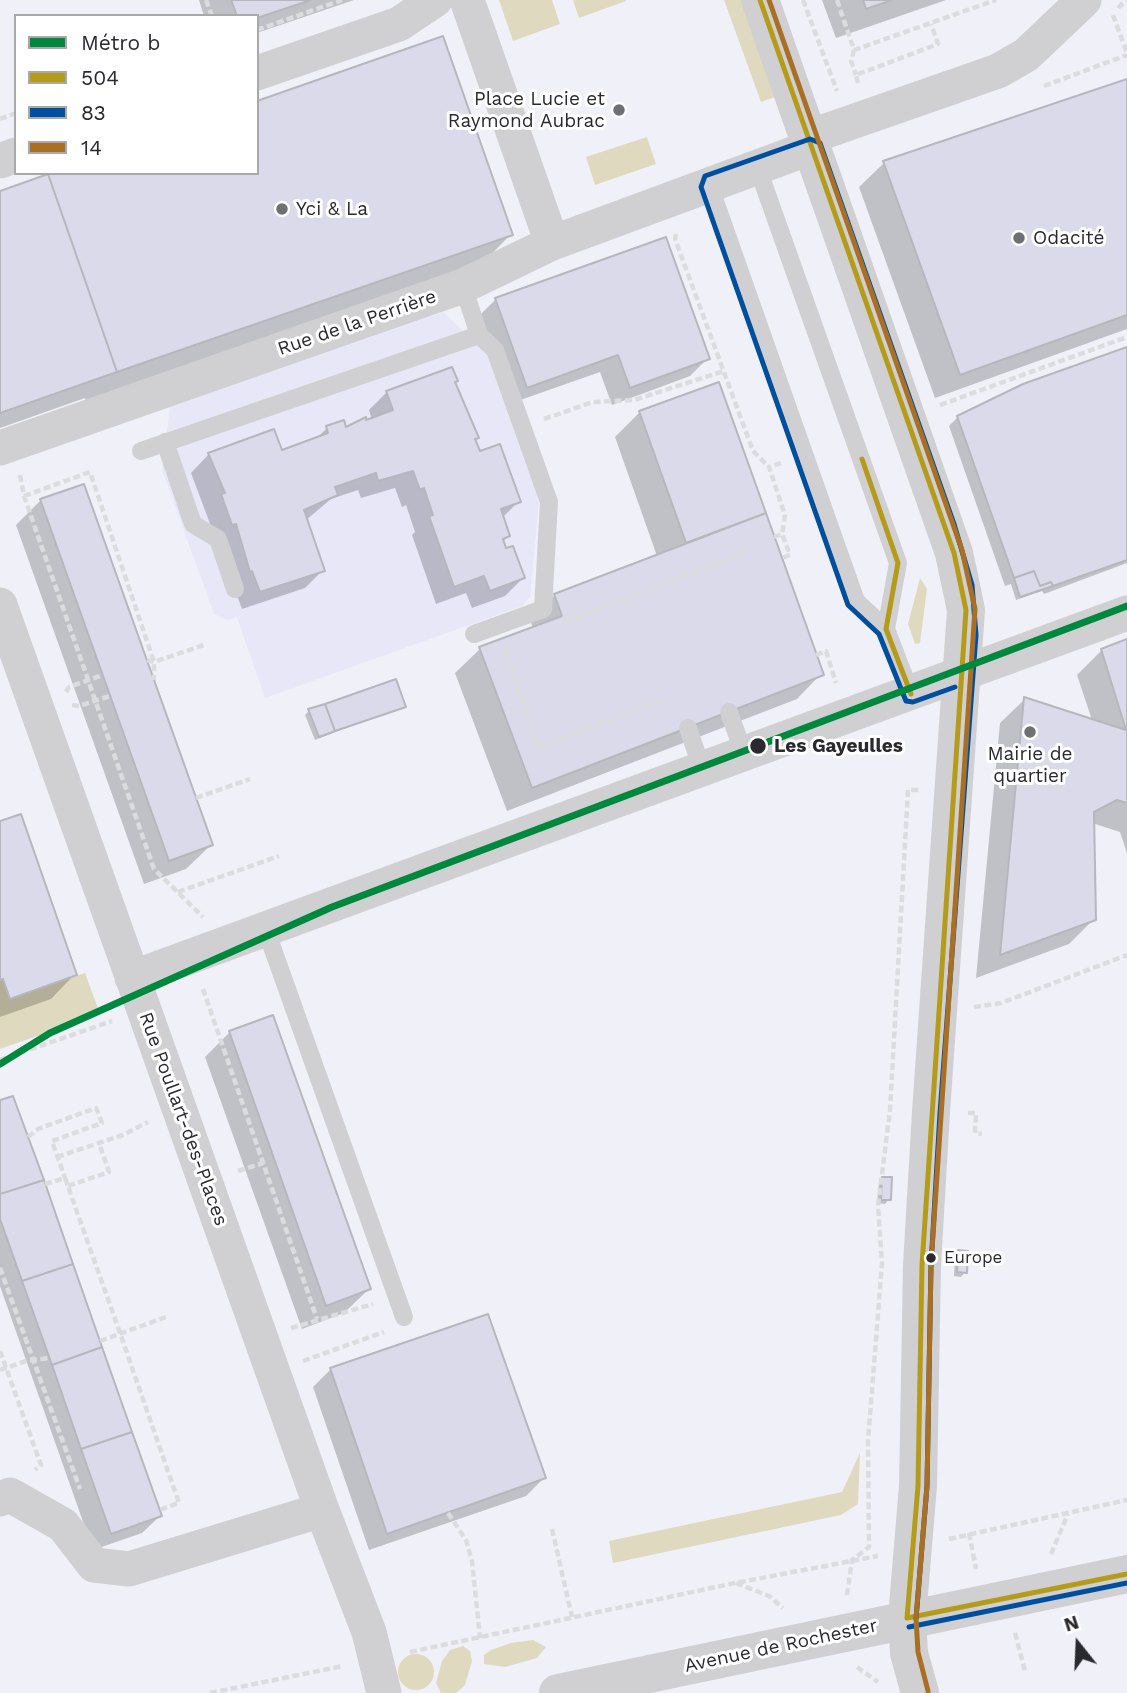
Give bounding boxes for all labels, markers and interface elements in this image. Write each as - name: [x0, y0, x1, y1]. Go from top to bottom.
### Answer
- legend: [14, 14, 259, 175]
- text: Métro b: [81, 30, 161, 55]
- text: 504: [81, 65, 119, 90]
- place label: Place Lucie et Raymond Aubrac: [448, 88, 605, 132]
- text: 83: [81, 100, 106, 125]
- marker: Place Lucie et Raymond Aubrac: [611, 102, 627, 118]
- text: 14: [81, 135, 102, 160]
- place label: Yci & La: [296, 198, 368, 220]
- marker: Yci & La: [274, 201, 290, 217]
- place label: Odacité: [1033, 227, 1104, 249]
- marker: Odacité: [1011, 230, 1027, 246]
- street label: Rue de la Perrière: [275, 285, 439, 361]
- marker: Mairie de quartier: [1022, 724, 1038, 740]
- place label: Les Gayeulles: [774, 735, 903, 757]
- marker: Les Gayeulles: [748, 736, 768, 756]
- place label: Mairie de quartier: [987, 743, 1073, 787]
- street label: Rue Poullart-des-Places: [134, 1009, 232, 1229]
- place label: Europe: [944, 1248, 1002, 1268]
- marker: Europe: [924, 1251, 938, 1265]
- north arrow: [1043, 1609, 1113, 1679]
- text: N: [1061, 1610, 1082, 1637]
- street label: Avenue de Rochester: [682, 1614, 880, 1678]

